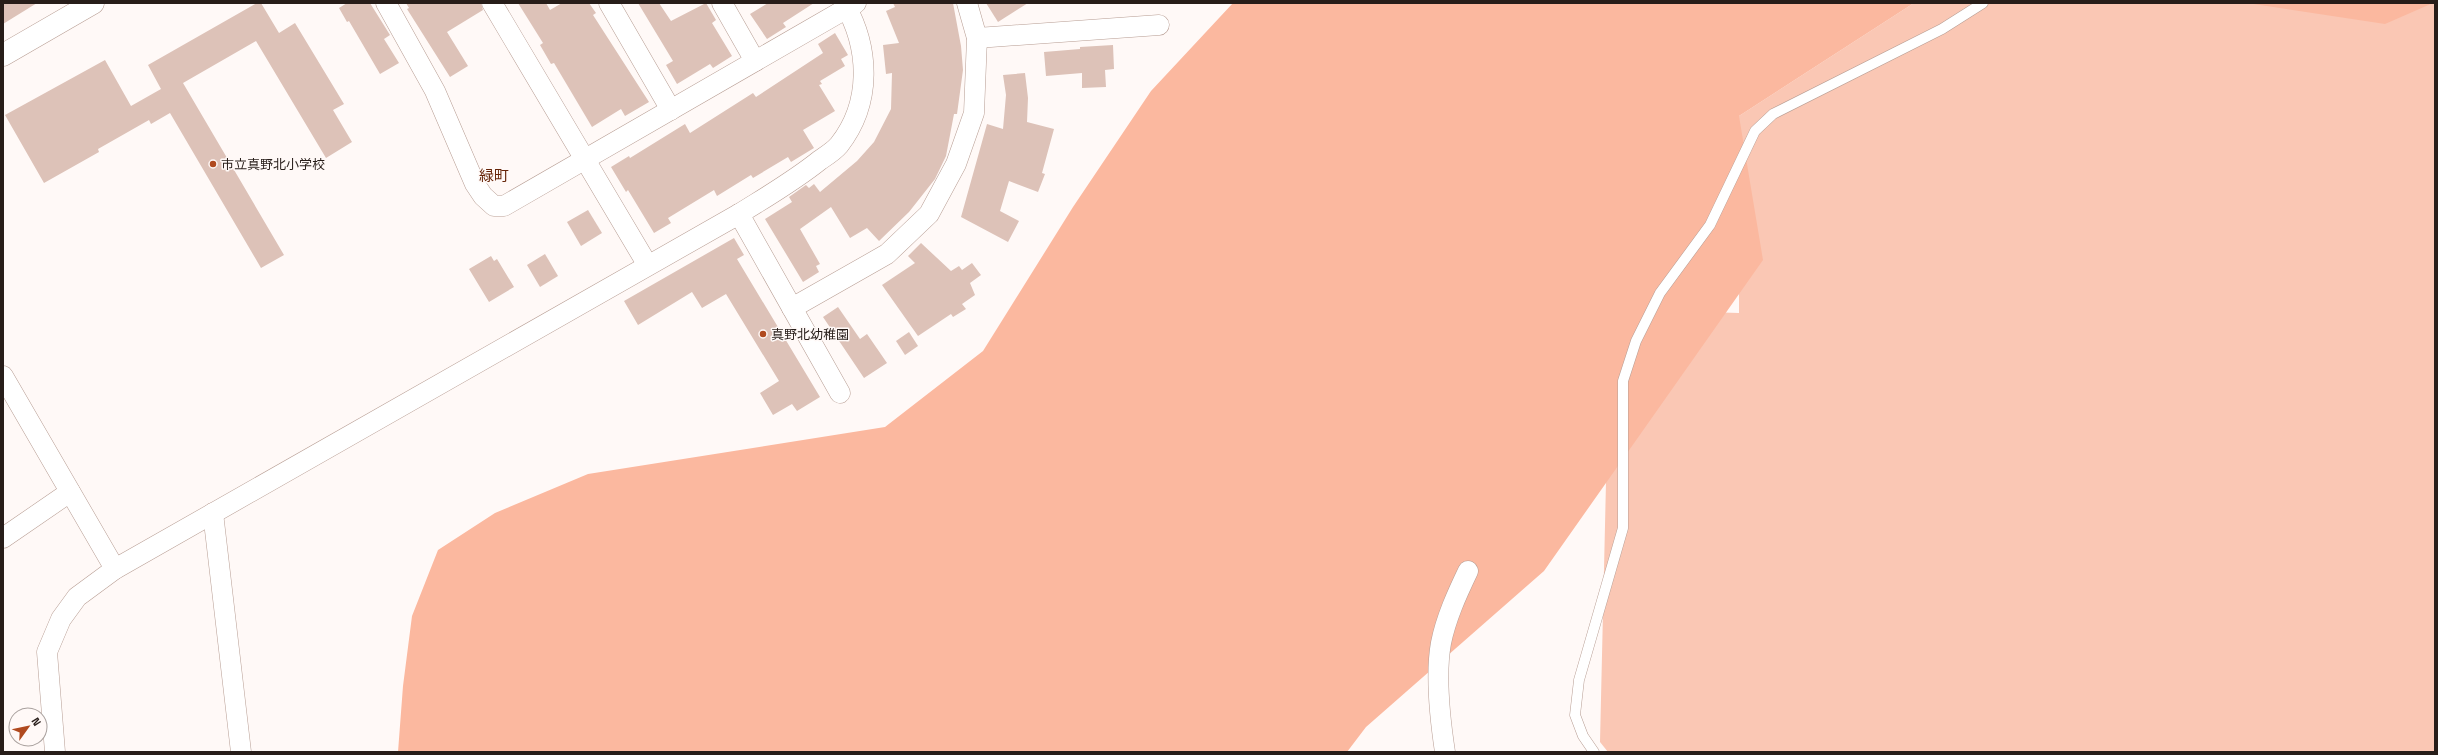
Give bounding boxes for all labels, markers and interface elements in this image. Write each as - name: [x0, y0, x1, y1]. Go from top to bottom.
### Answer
- place label: 市立真野北小学校: [221, 156, 325, 173]
- marker: 市立真野北小学校: [208, 159, 218, 169]
- district label: 緑町: [479, 166, 509, 185]
- place label: 真野北幼稚園: [771, 326, 849, 343]
- marker: 真野北幼稚園: [758, 329, 768, 339]
- north arrow: [8, 707, 48, 747]
- text: N: [29, 715, 44, 728]

